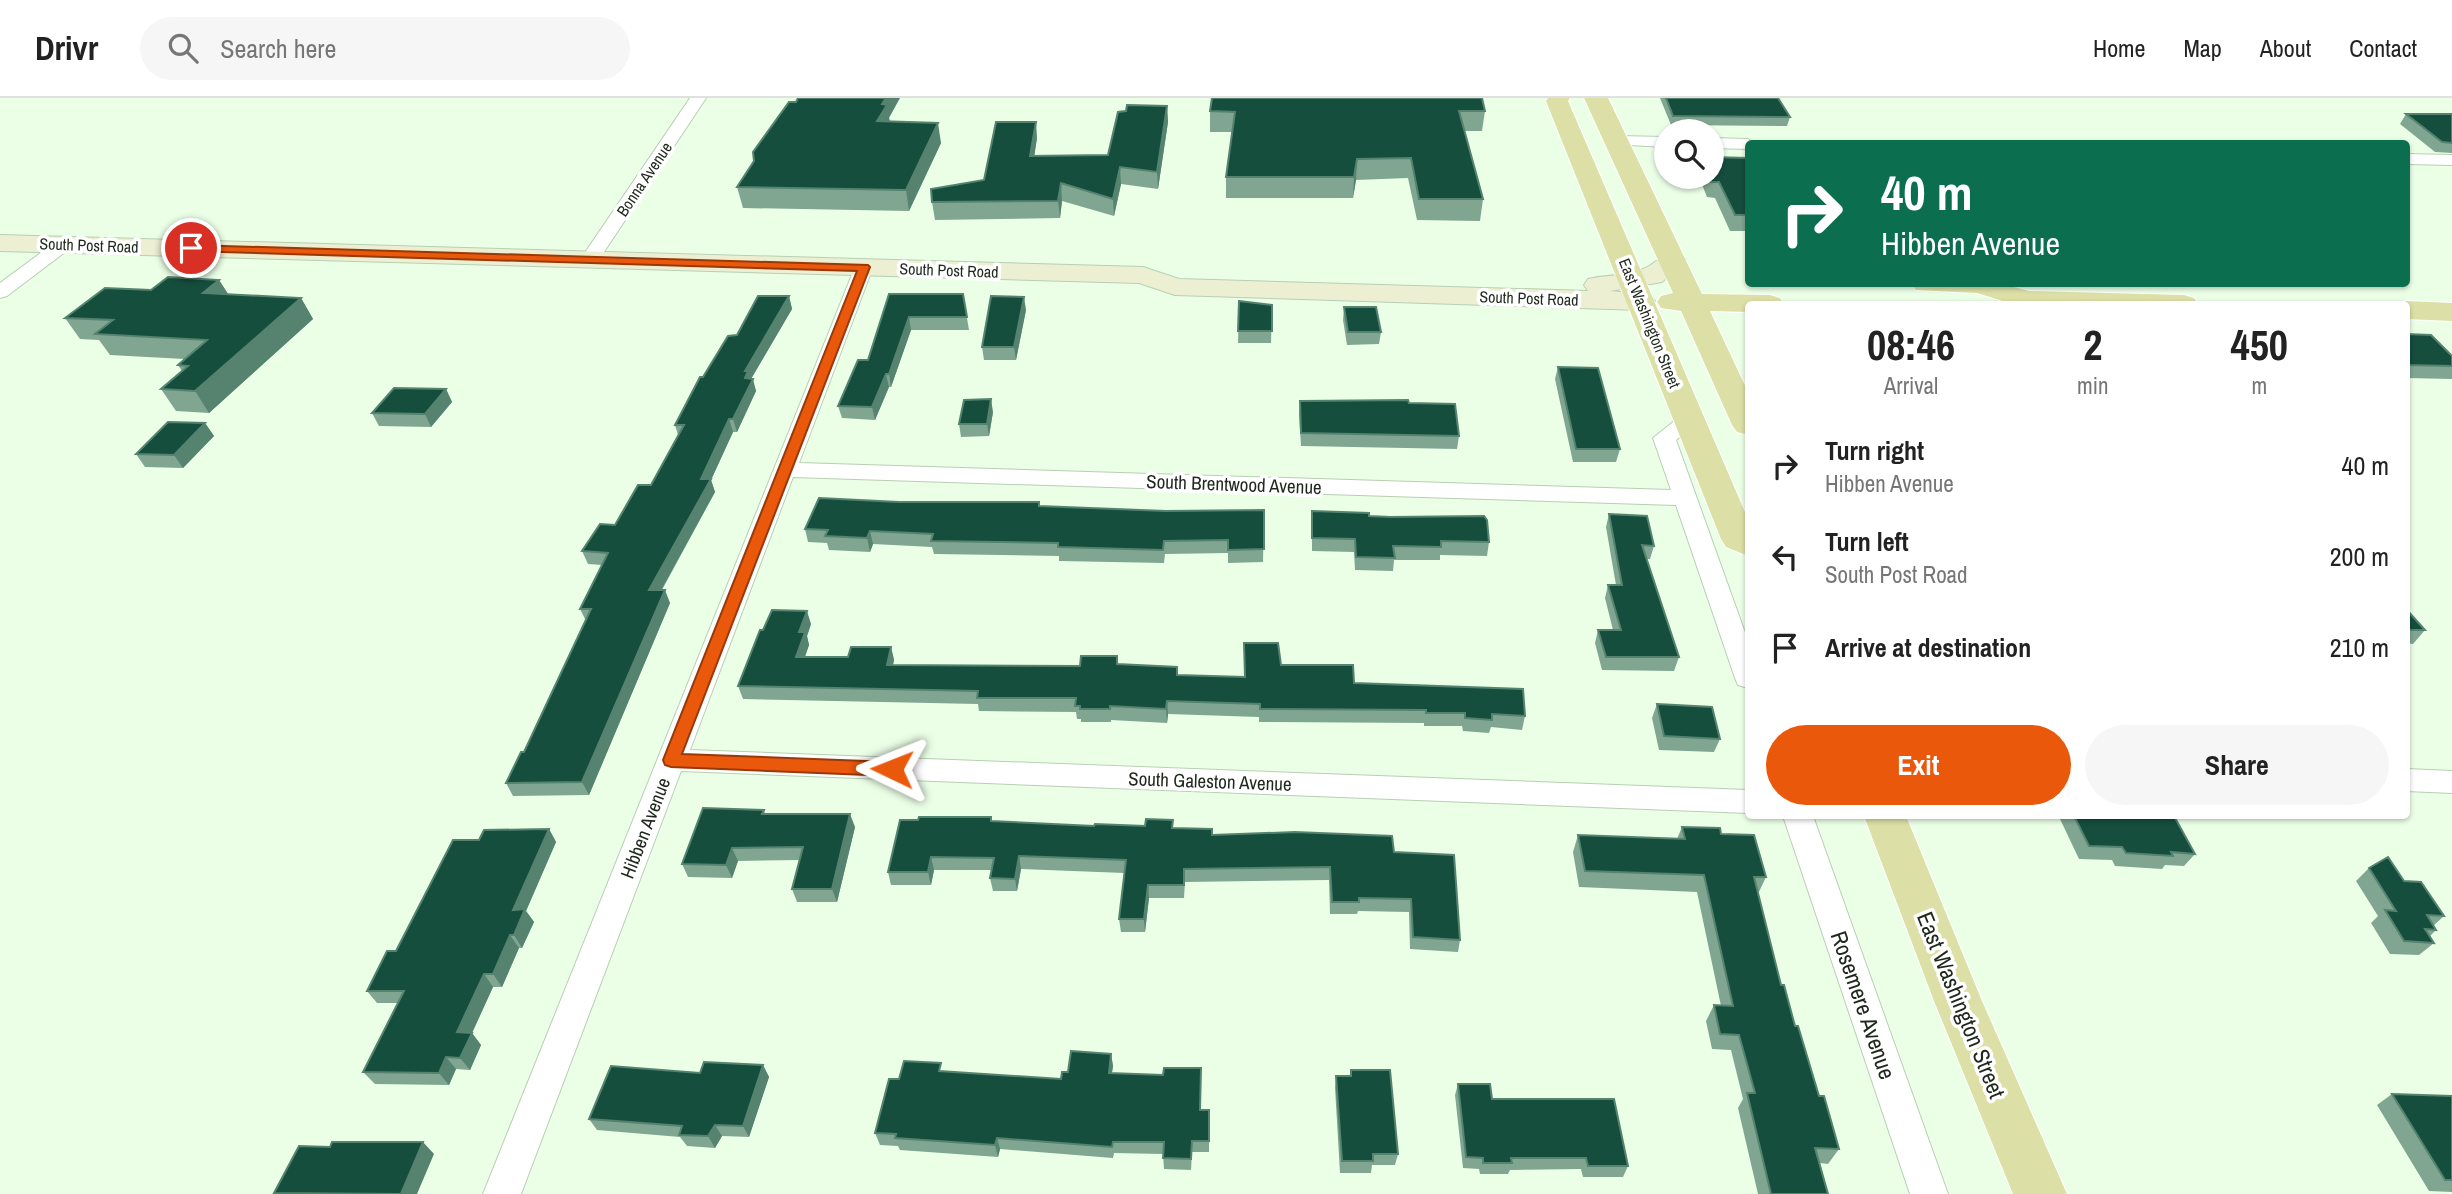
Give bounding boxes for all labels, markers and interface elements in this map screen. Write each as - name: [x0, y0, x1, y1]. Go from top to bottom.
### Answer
- search box: [140, 17, 630, 80]
- text: Drivr: [35, 26, 98, 70]
- icon: search: [164, 29, 202, 67]
- text: Search here: [220, 31, 336, 66]
- text: Home: [2093, 32, 2145, 64]
- text: Map: [2183, 32, 2222, 64]
- text: About: [2260, 32, 2311, 64]
- text: Contact: [2349, 32, 2417, 64]
- map controls: [1654, 119, 1724, 189]
- button: search: [1654, 119, 1724, 189]
- street label: Bonna Avenue: [611, 138, 677, 220]
- text: 40 m: [1881, 159, 1973, 225]
- icon: right: [1766, 168, 1857, 259]
- pin: [161, 218, 221, 278]
- text: Hibben Avenue: [1881, 222, 2060, 265]
- icon: arrive: [172, 229, 210, 267]
- street label: South Post Road: [39, 232, 139, 258]
- street label: East Washington Street: [1614, 255, 1686, 391]
- street label: South Post Road: [899, 257, 999, 283]
- street label: South Post Road: [1479, 285, 1579, 311]
- text: 08:46: [1867, 317, 1955, 373]
- text: 2: [2083, 317, 2102, 373]
- text: 450: [2231, 317, 2288, 373]
- text: Arrival: [1884, 370, 1938, 401]
- text: min: [2077, 370, 2109, 401]
- text: m: [2251, 370, 2267, 401]
- text: Turn right: [1825, 433, 1924, 468]
- icon: right: [1766, 447, 1804, 485]
- text: 40 m: [2342, 448, 2389, 483]
- street label: South Brentwood Avenue: [1146, 468, 1322, 500]
- text: Hibben Avenue: [1825, 468, 1954, 499]
- text: Turn left: [1825, 524, 1909, 559]
- icon: left: [1766, 538, 1804, 576]
- text: 200 m: [2330, 539, 2389, 574]
- text: South Post Road: [1825, 559, 1968, 590]
- icon: arrive: [1766, 629, 1804, 667]
- text: Arrive at destination: [1825, 630, 2031, 665]
- text: 210 m: [2330, 630, 2389, 665]
- button: Exit: [1766, 725, 2071, 805]
- button: Share: [2085, 725, 2389, 805]
- position arrow: [855, 732, 929, 806]
- street label: South Galeston Avenue: [1128, 765, 1292, 797]
- street label: Hibben Avenue: [614, 774, 676, 882]
- street label: East Washington Street: [1910, 907, 2013, 1103]
- street label: Rosemere Avenue: [1824, 927, 1903, 1083]

